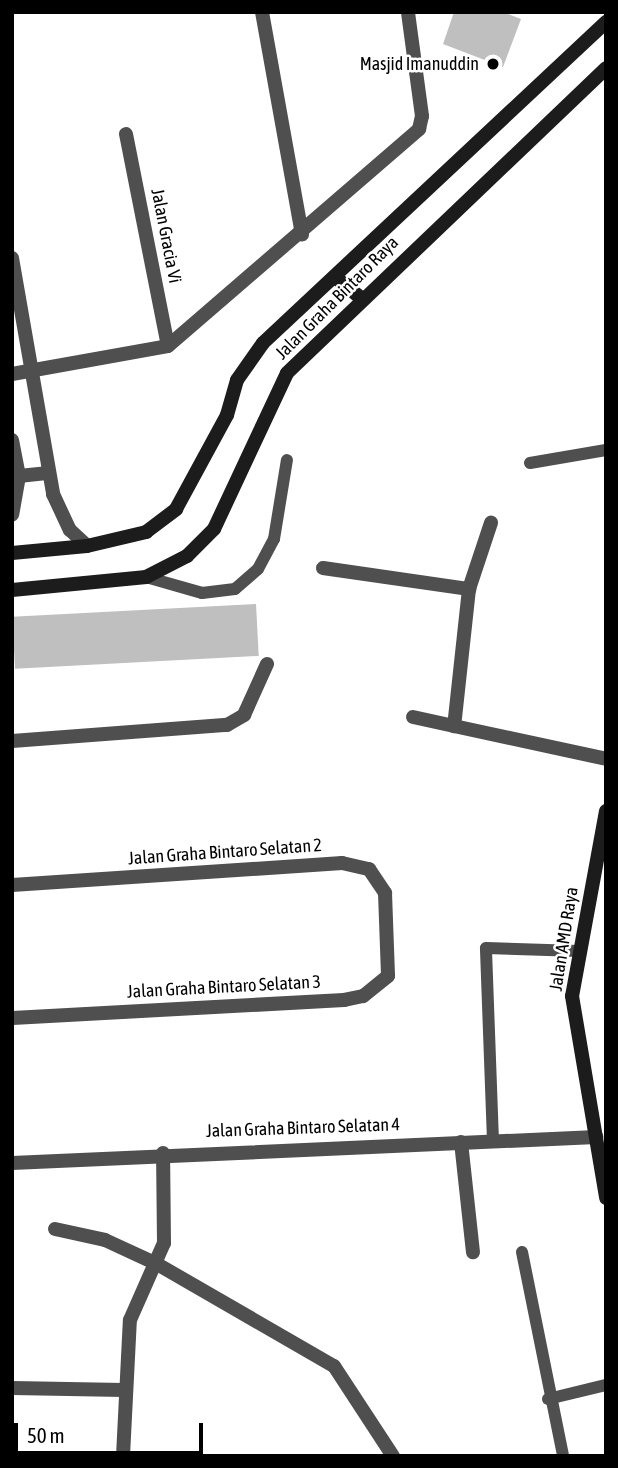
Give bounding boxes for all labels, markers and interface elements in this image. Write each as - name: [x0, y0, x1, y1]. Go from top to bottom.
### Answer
- place label: Masjid Imanuddin: [360, 53, 479, 75]
- marker: Masjid Imanuddin: [485, 56, 501, 72]
- street label: Jalan Gracia Vi: [146, 187, 186, 285]
- street label: Jalan Graha Bintaro Raya: [271, 232, 403, 364]
- street label: Jalan Graha Bintaro Selatan 2: [127, 834, 323, 870]
- street label: Jalan AMD Raya: [545, 886, 583, 992]
- street label: Jalan Graha Bintaro Selatan 3: [126, 971, 322, 1003]
- street label: Jalan Graha Bintaro Selatan 4: [206, 1114, 400, 1142]
- scale bar: [18, 1408, 206, 1452]
- text: 50 m: [27, 1423, 65, 1447]

